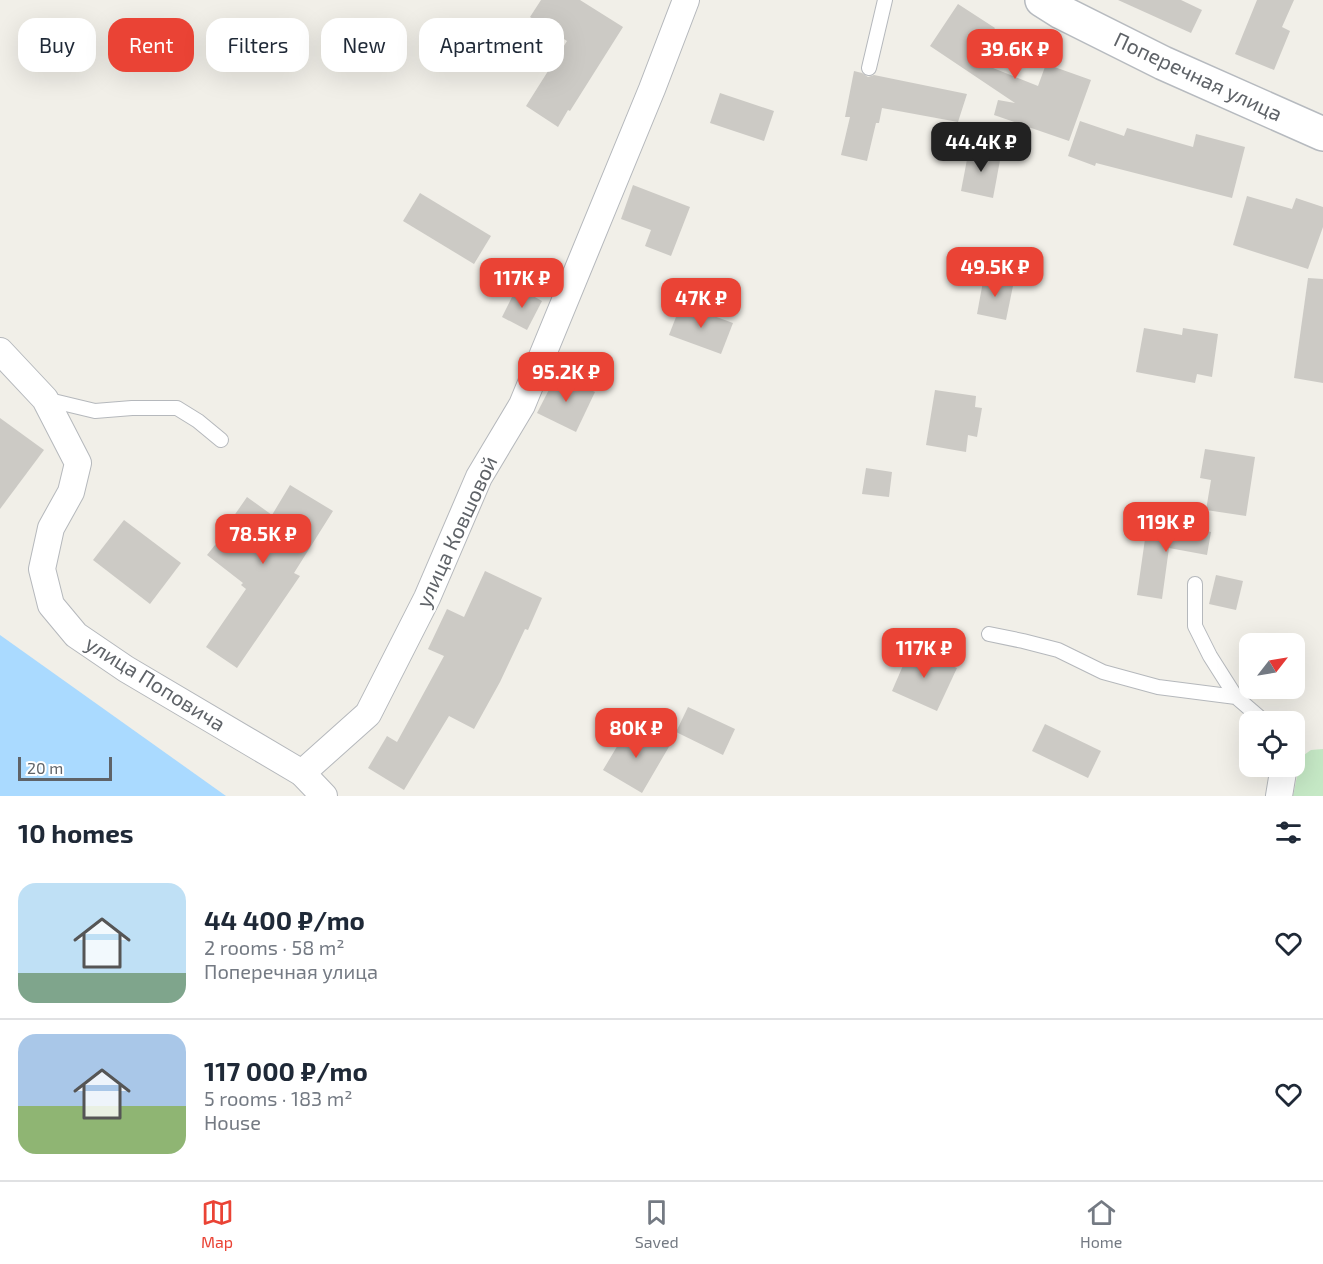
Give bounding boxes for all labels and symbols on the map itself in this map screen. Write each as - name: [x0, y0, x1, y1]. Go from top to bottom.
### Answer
- street label: Поперечная улица: [1110, 26, 1287, 126]
- pin: 39.6K ₽: [960, 29, 1070, 80]
- pin: 44.4K ₽: [926, 122, 1036, 173]
- pin: 49.5K ₽: [940, 247, 1050, 298]
- pin: 117K ₽: [473, 258, 571, 309]
- pin: 47K ₽: [659, 278, 743, 329]
- pin: 95.2K ₽: [511, 352, 621, 403]
- street label: улица Ковшовой: [410, 452, 503, 612]
- pin: 119K ₽: [1117, 502, 1215, 553]
- pin: 78.5K ₽: [208, 514, 318, 565]
- pin: 117K ₽: [875, 628, 973, 679]
- street label: улица Поповича: [81, 630, 230, 737]
- north arrow: [1239, 633, 1305, 699]
- pin: 80K ₽: [594, 708, 678, 759]
- scale bar: [18, 754, 112, 782]

